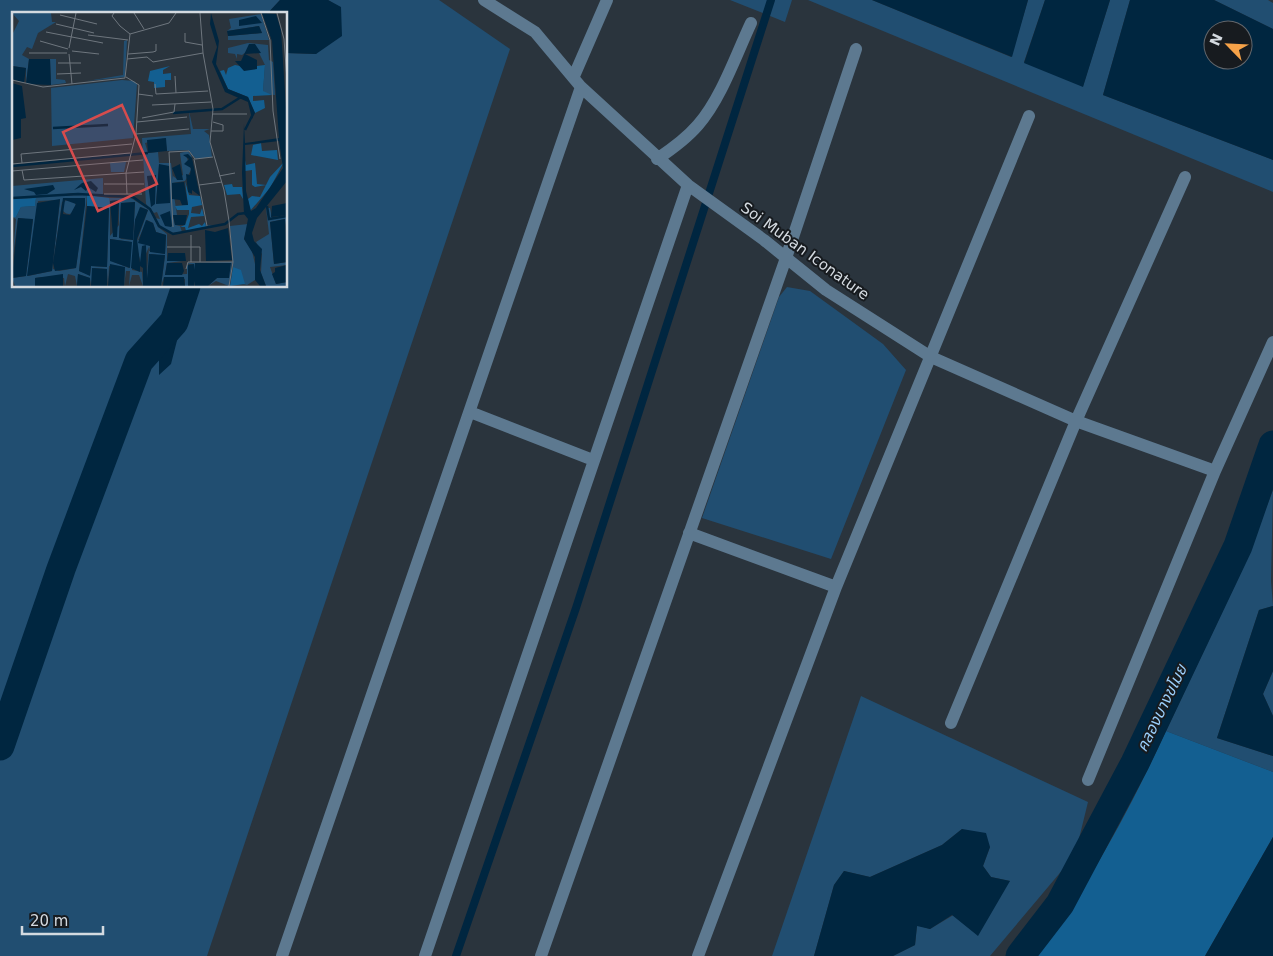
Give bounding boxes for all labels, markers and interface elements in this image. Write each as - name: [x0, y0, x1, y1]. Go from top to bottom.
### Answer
- inset map: [12, 12, 288, 288]
- north arrow: [1203, 20, 1253, 70]
- text: N: [1206, 31, 1226, 48]
- street label: Soi Muban Iconature: [737, 198, 873, 304]
- water label: คลองบางขโมย: [1132, 660, 1191, 755]
- scale bar: [22, 904, 104, 936]
- text: 20 m: [30, 912, 68, 930]

